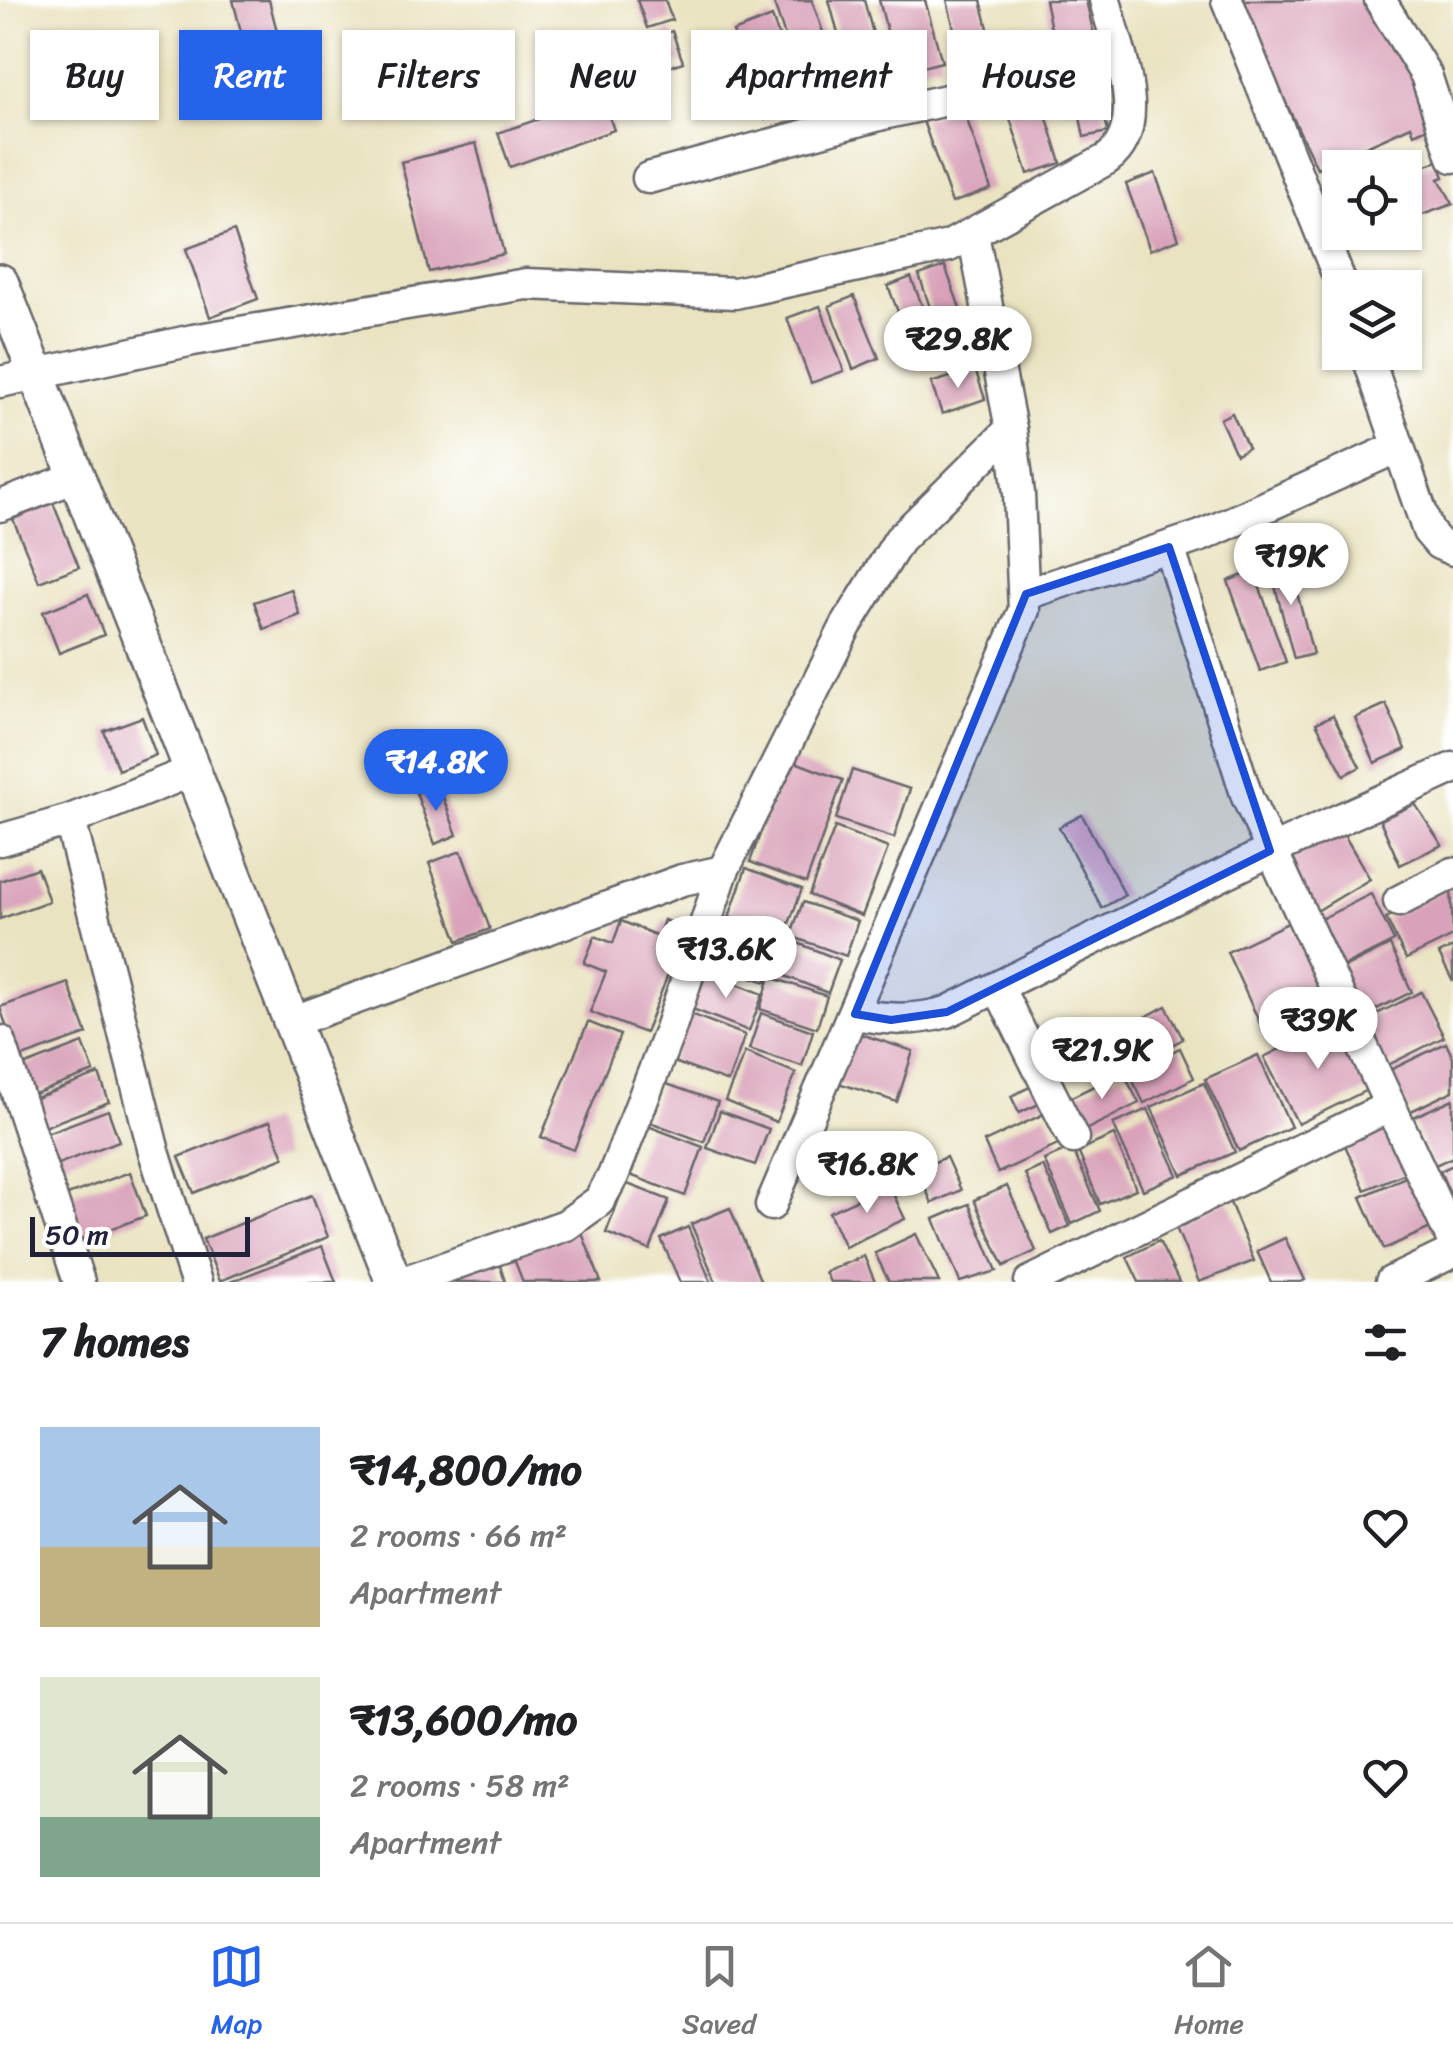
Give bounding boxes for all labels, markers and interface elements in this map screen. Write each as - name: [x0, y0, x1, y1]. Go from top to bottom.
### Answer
- chip: Buy: [30, 30, 159, 120]
- chip: Rent: [179, 30, 322, 120]
- chip: Filters: [342, 30, 515, 120]
- chip: New: [535, 30, 671, 120]
- chip: Apartment: [691, 30, 927, 120]
- chip: House: [947, 30, 1111, 120]
- map controls: [1322, 150, 1422, 370]
- button: locate: [1322, 150, 1422, 250]
- button: layers: [1322, 270, 1422, 370]
- pin: ₹29.8K: [877, 306, 1039, 391]
- text: ₹29.8K: [906, 310, 1010, 367]
- pin: ₹19K: [1232, 523, 1350, 608]
- text: ₹19K: [1256, 527, 1326, 584]
- pin: ₹14.8K: [355, 729, 517, 814]
- text: ₹14.8K: [386, 733, 486, 790]
- pin: ₹13.6K: [645, 916, 807, 1001]
- text: ₹13.6K: [678, 920, 774, 977]
- pin: ₹39K: [1259, 987, 1377, 1072]
- text: ₹39K: [1281, 991, 1355, 1048]
- pin: ₹21.9K: [1021, 1017, 1183, 1102]
- text: ₹21.9K: [1053, 1021, 1151, 1078]
- pin: ₹16.8K: [786, 1131, 948, 1216]
- text: ₹16.8K: [818, 1135, 916, 1192]
- text: 50 m: [45, 1210, 109, 1259]
- scale bar: [30, 1212, 250, 1256]
- text: 7 homes: [40, 1305, 189, 1379]
- icon: filters: [1358, 1315, 1413, 1370]
- text: ₹14,800/mo: [350, 1433, 582, 1507]
- icon: home: [120, 1467, 240, 1587]
- icon: heart: [1358, 1500, 1413, 1555]
- text: 2 rooms · 66 m²: [350, 1507, 567, 1564]
- text: Apartment: [350, 1564, 501, 1621]
- text: ₹13,600/mo: [350, 1683, 577, 1757]
- icon: home: [120, 1717, 240, 1837]
- icon: heart: [1358, 1750, 1413, 1805]
- text: 2 rooms · 58 m²: [350, 1757, 570, 1814]
- text: Apartment: [350, 1814, 501, 1871]
- tab: Map: [209, 1939, 264, 2048]
- tab: Saved: [682, 1939, 756, 2048]
- tab: Home: [1174, 1939, 1244, 2048]

